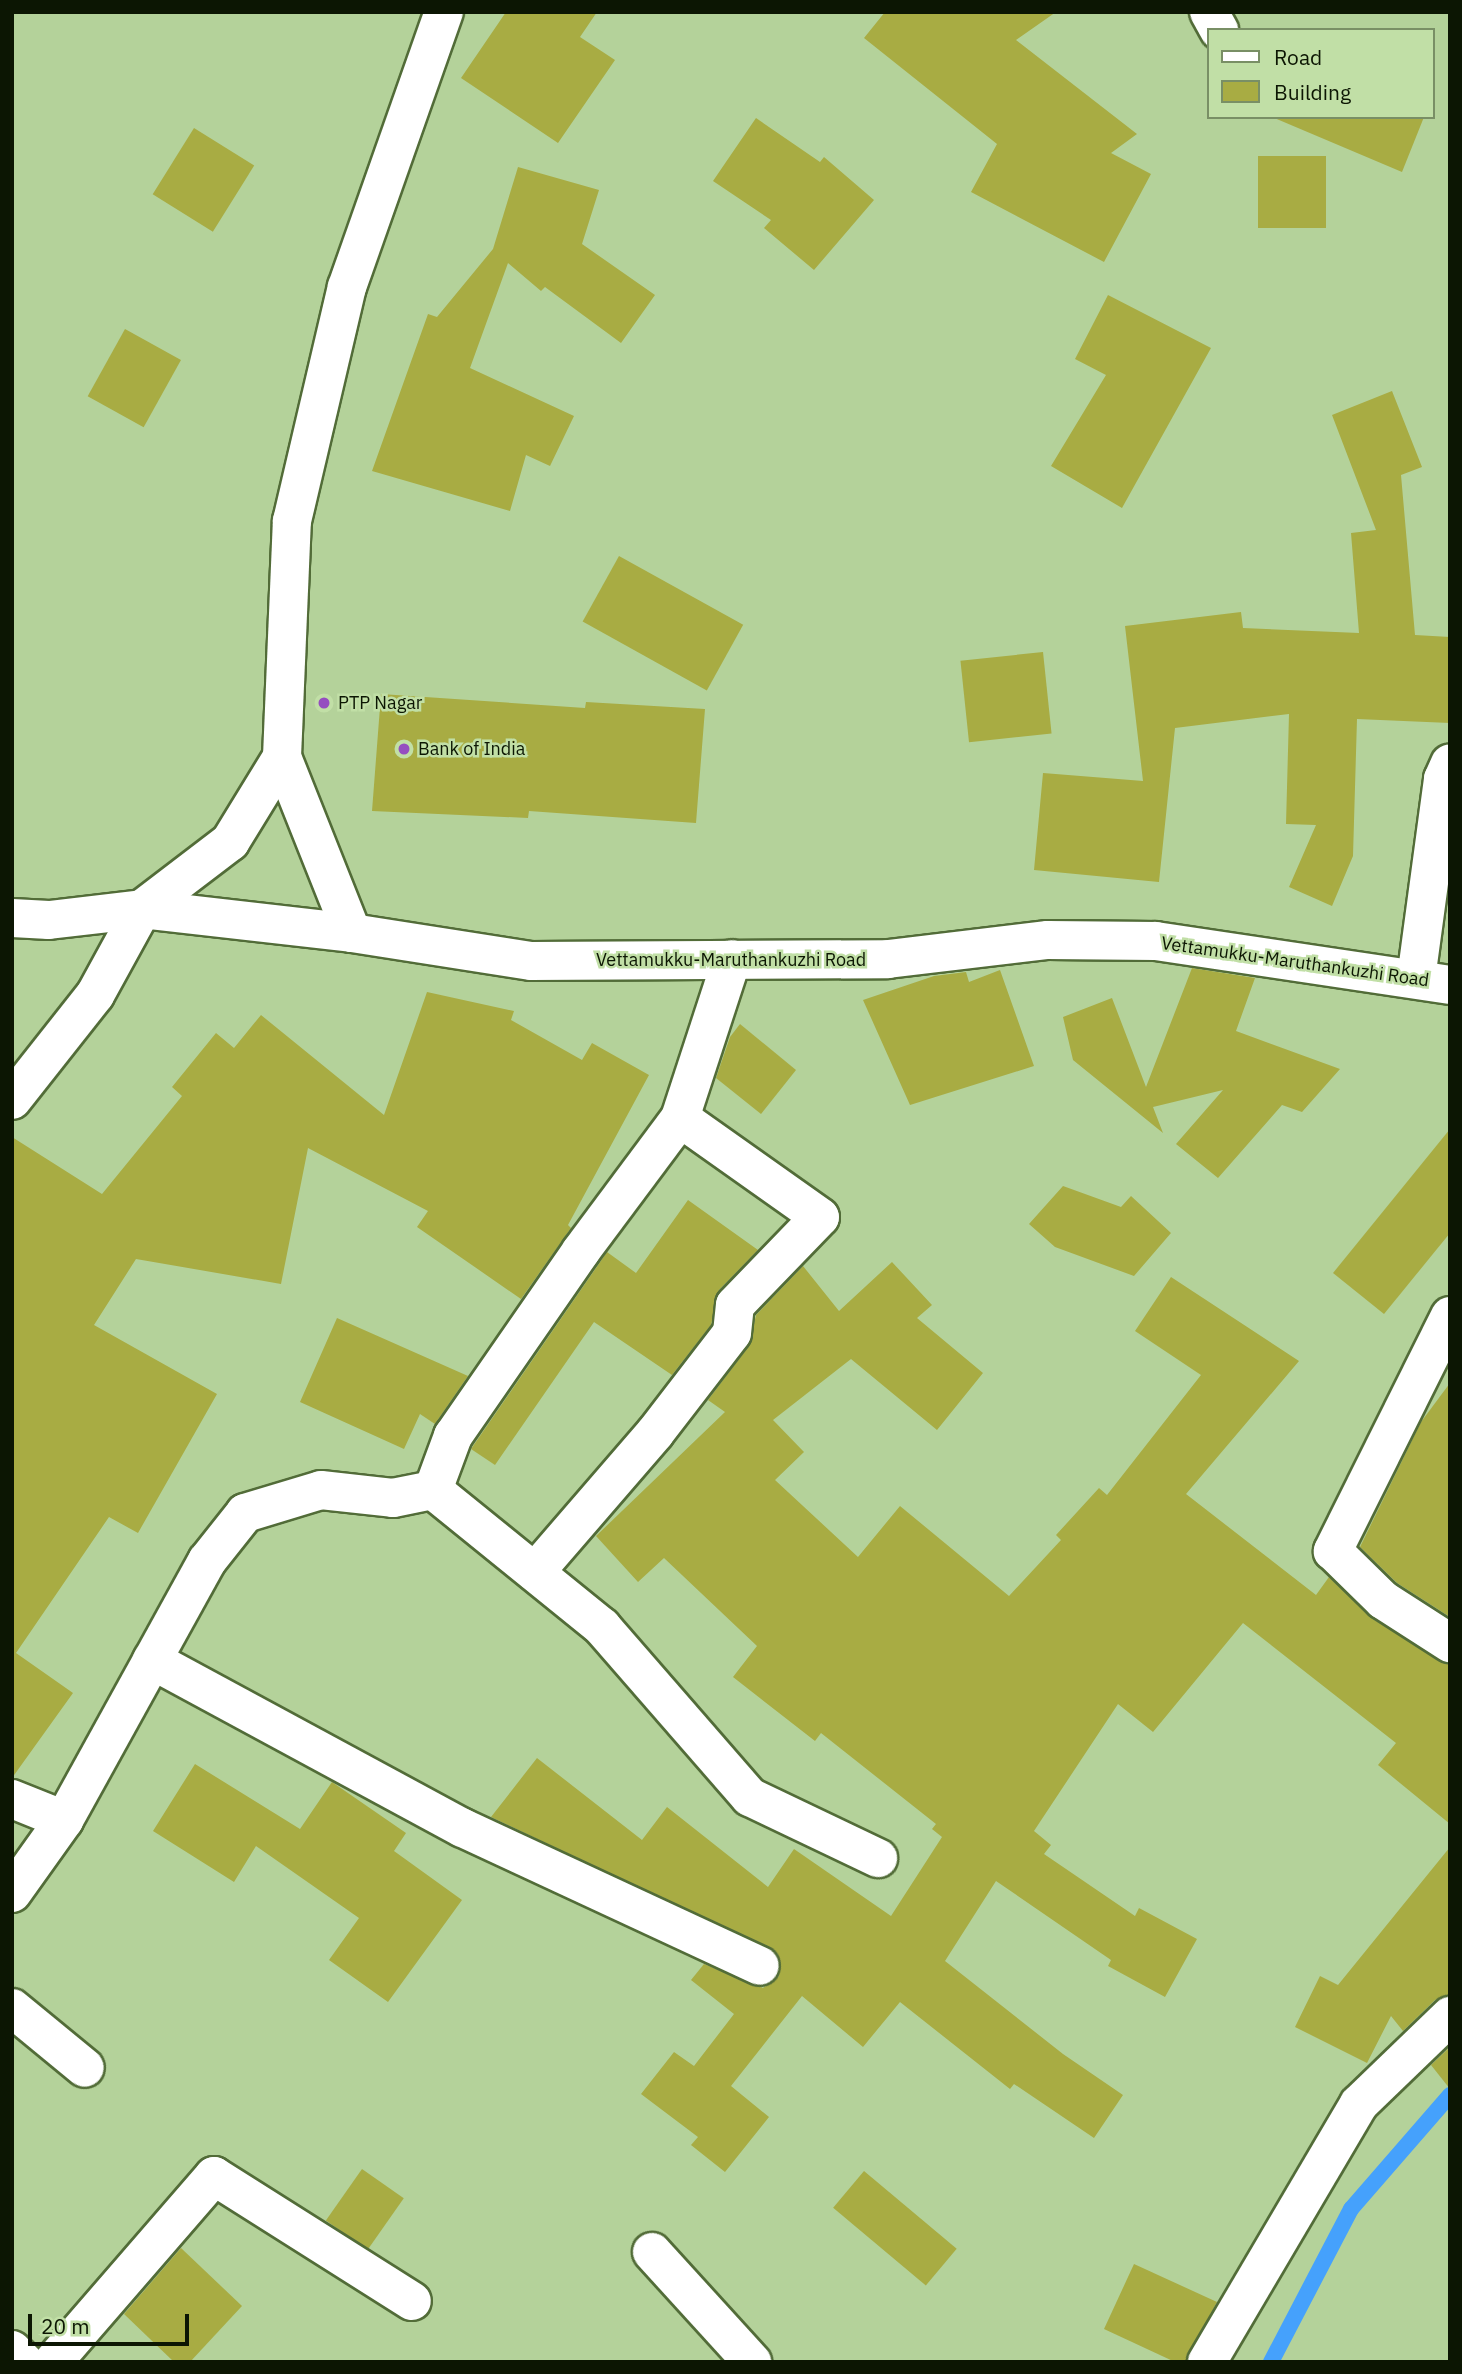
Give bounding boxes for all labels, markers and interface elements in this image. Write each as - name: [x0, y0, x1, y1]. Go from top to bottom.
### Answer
- legend: [1206, 28, 1434, 119]
- text: Road: [1274, 43, 1322, 71]
- text: Building: [1274, 78, 1351, 106]
- place label: PTP Nagar: [338, 692, 422, 714]
- marker: PTP Nagar: [316, 695, 332, 711]
- place label: Bank of India: [418, 738, 525, 760]
- marker: Bank of India: [396, 741, 412, 757]
- street label: Vettamukku-Maruthankuzhi Road: [1160, 933, 1430, 991]
- street label: Vettamukku-Maruthankuzhi Road: [596, 949, 866, 971]
- scale bar: [32, 2300, 192, 2344]
- text: 20 m: [41, 2312, 90, 2340]

